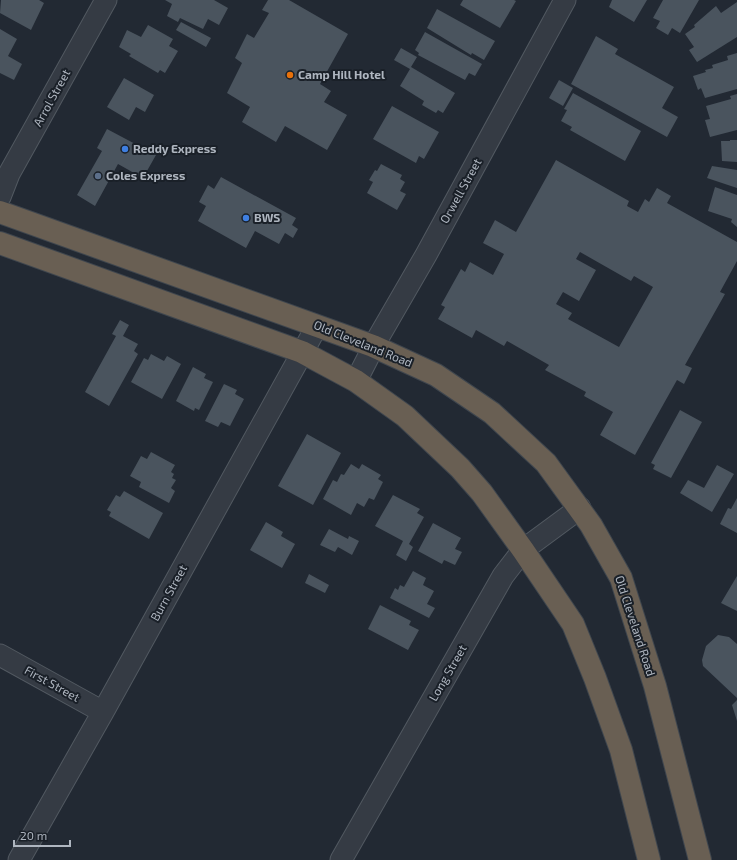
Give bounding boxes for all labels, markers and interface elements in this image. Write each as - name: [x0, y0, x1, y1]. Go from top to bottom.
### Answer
- street label: Arrol Street: [30, 66, 73, 128]
- place label: Camp Hill Hotel: [298, 67, 385, 81]
- marker: Camp Hill Hotel: [285, 70, 295, 80]
- place label: Reddy Express: [133, 141, 216, 156]
- marker: Reddy Express: [120, 144, 130, 154]
- street label: Orwell Street: [437, 155, 484, 225]
- place label: Coles Express: [106, 168, 185, 182]
- marker: Coles Express: [93, 171, 103, 181]
- place label: BWS: [254, 210, 280, 224]
- marker: BWS: [241, 213, 251, 223]
- street label: Old Cleveland Road: [312, 317, 415, 369]
- street label: Burn Street: [147, 562, 190, 623]
- street label: Old Cleveland Road: [613, 574, 659, 678]
- street label: Long Street: [425, 642, 469, 703]
- street label: First Street: [22, 662, 83, 704]
- scale bar: [14, 822, 70, 848]
- text: 20 m: [20, 828, 47, 842]

